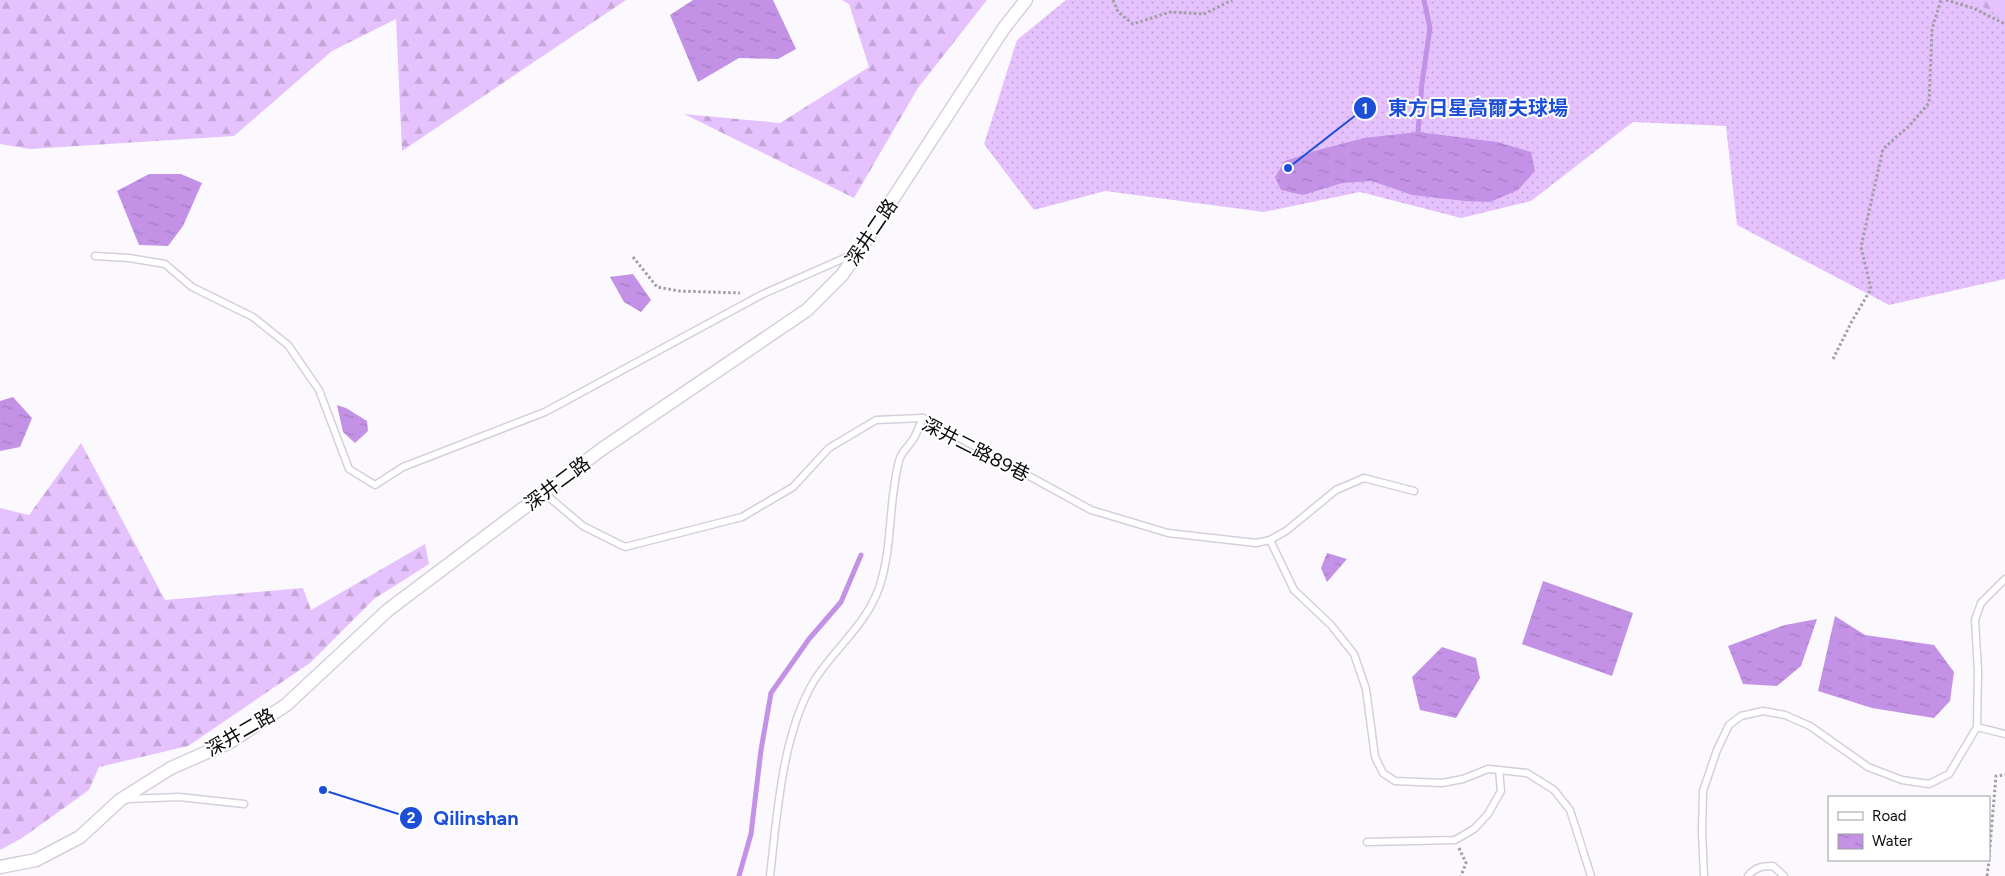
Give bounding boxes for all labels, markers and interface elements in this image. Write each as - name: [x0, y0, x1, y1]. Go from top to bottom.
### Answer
- callout: 東方日星高爾夫球場: [1353, 91, 1578, 126]
- text: 東方日星高爾夫球場: [1388, 96, 1568, 120]
- text: 1: [1362, 100, 1368, 118]
- street label: 深井二路: [841, 194, 902, 270]
- street label: 深井二路89巷: [918, 413, 1033, 486]
- street label: 深井二路: [520, 451, 595, 515]
- street label: 深井二路: [202, 703, 279, 761]
- legend: [1828, 796, 1990, 861]
- callout: Qilinshan: [398, 801, 529, 836]
- text: Qilinshan: [433, 806, 519, 830]
- text: Road: [1872, 807, 1907, 825]
- text: 2: [407, 809, 416, 827]
- text: Water: [1872, 832, 1912, 850]

